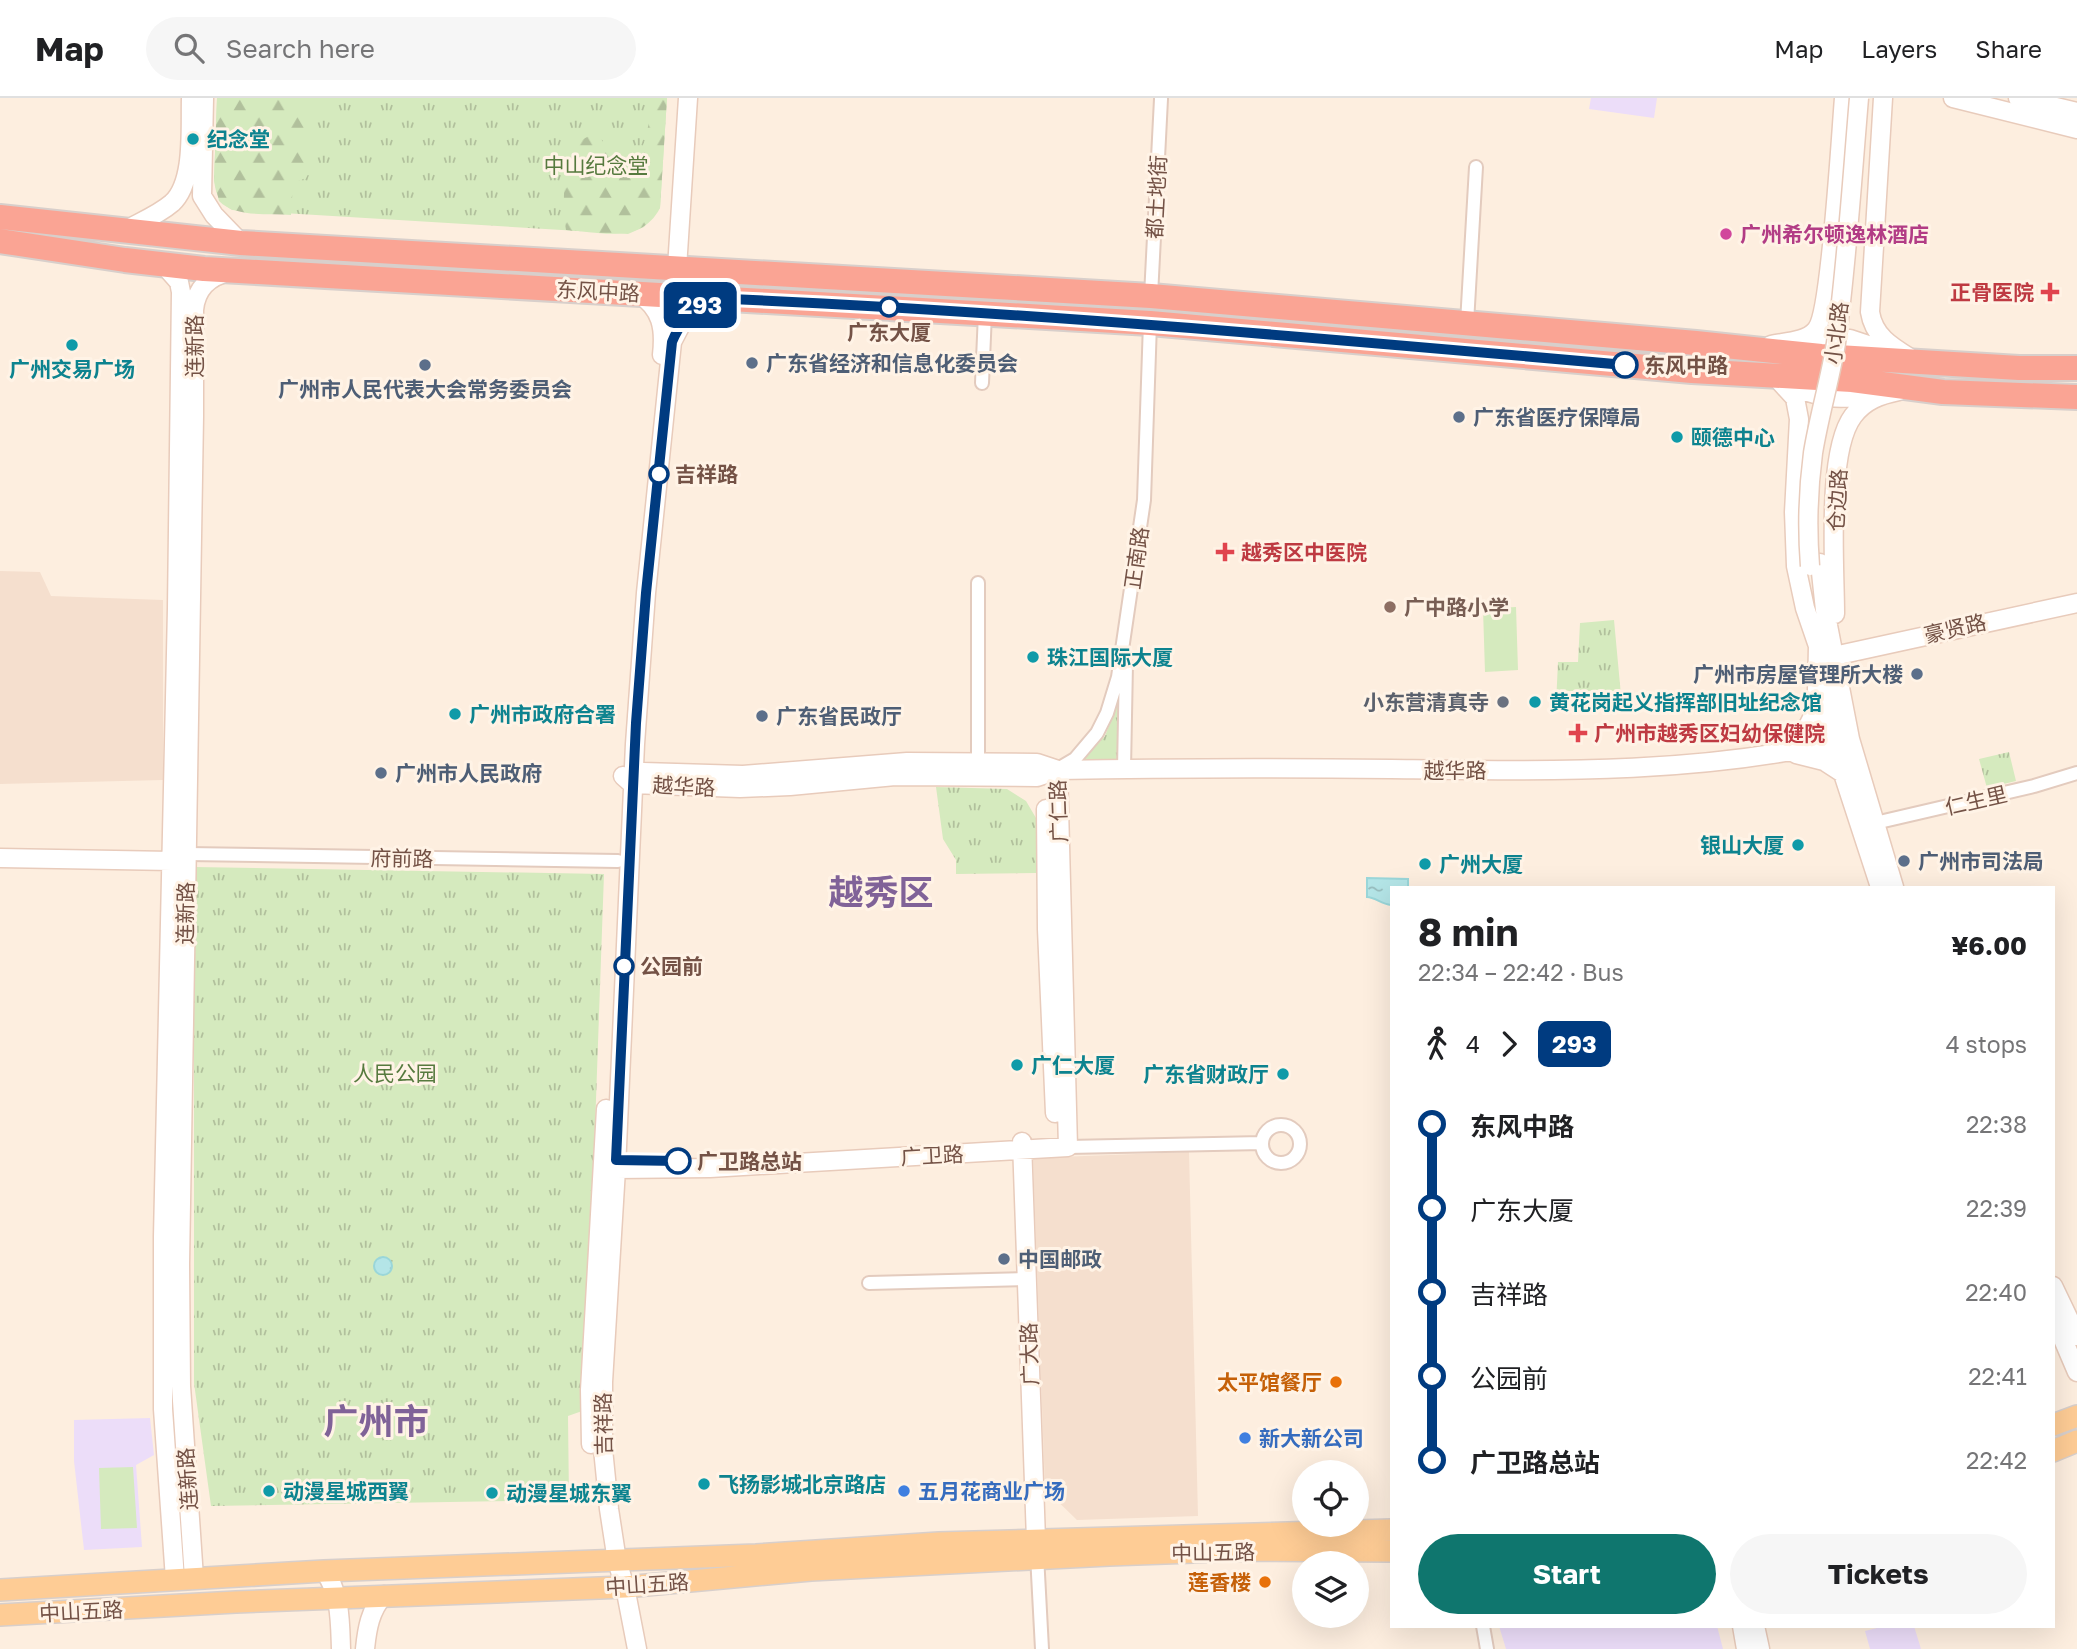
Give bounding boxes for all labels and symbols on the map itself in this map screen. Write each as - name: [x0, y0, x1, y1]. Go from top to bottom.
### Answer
- place label: 纪念堂: [207, 126, 270, 152]
- marker: 纪念堂: [185, 131, 201, 147]
- park label: 中山纪念堂: [544, 152, 649, 178]
- street label: 都土地街: [1141, 154, 1171, 240]
- place label: 广州希尔顿逸林酒店: [1740, 221, 1929, 247]
- marker: 广州希尔顿逸林酒店: [1718, 226, 1734, 242]
- street label: 东风中路: [555, 276, 641, 306]
- place label: 正骨医院: [1950, 279, 2034, 305]
- line badge: 293: [660, 282, 740, 328]
- marker: 正骨医院: [2040, 282, 2060, 302]
- marker: 广东大厦: [879, 297, 899, 317]
- street label: 小北路: [1819, 300, 1853, 366]
- street label: 连新路: [181, 315, 207, 378]
- place label: 广东大厦: [847, 319, 931, 345]
- marker: 广州交易广场: [64, 337, 80, 353]
- place label: 广东省经济和信息化委员会: [766, 350, 1018, 376]
- marker: 东风中路: [1612, 352, 1638, 378]
- place label: 东风中路: [1644, 352, 1728, 378]
- marker: 广东省经济和信息化委员会: [744, 355, 760, 371]
- place label: 广州交易广场: [9, 356, 135, 382]
- marker: 广州市人民代表大会常务委员会: [417, 357, 433, 373]
- place label: 广州市人民代表大会常务委员会: [278, 376, 572, 402]
- place label: 广东省医疗保障局: [1473, 404, 1641, 430]
- marker: 广东省医疗保障局: [1451, 409, 1467, 425]
- place label: 颐德中心: [1691, 424, 1775, 450]
- marker: 颐德中心: [1669, 429, 1685, 445]
- place label: 吉祥路: [675, 461, 738, 487]
- marker: 吉祥路: [649, 464, 669, 484]
- street label: 仓边路: [1822, 468, 1852, 532]
- street label: 正南路: [1119, 525, 1153, 591]
- place label: 越秀区中医院: [1241, 539, 1367, 565]
- marker: 越秀区中医院: [1215, 542, 1235, 562]
- place label: 广中路小学: [1404, 594, 1509, 620]
- marker: 广中路小学: [1382, 599, 1398, 615]
- street label: 豪贤路: [1921, 608, 1989, 648]
- place label: 珠江国际大厦: [1047, 644, 1173, 670]
- marker: 珠江国际大厦: [1025, 649, 1041, 665]
- place label: 广州市房屋管理所大楼: [1693, 661, 1903, 687]
- marker: 广州市房屋管理所大楼: [1909, 666, 1925, 682]
- place label: 小东营清真寺: [1363, 689, 1489, 715]
- place label: 黄花岗起义指挥部旧址纪念馆: [1549, 689, 1822, 715]
- marker: 小东营清真寺: [1495, 694, 1511, 710]
- marker: 黄花岗起义指挥部旧址纪念馆: [1527, 694, 1543, 710]
- place label: 广州市政府合署: [469, 701, 616, 727]
- place label: 广东省民政厅: [776, 703, 902, 729]
- marker: 广州市政府合署: [447, 706, 463, 722]
- marker: 广东省民政厅: [754, 708, 770, 724]
- place label: 广州市越秀区妇幼保健院: [1594, 720, 1825, 746]
- marker: 广州市越秀区妇幼保健院: [1568, 723, 1588, 743]
- street label: 越华路: [1424, 757, 1487, 783]
- place label: 广州市人民政府: [395, 760, 542, 786]
- marker: 广州市人民政府: [373, 765, 389, 781]
- street label: 越华路: [652, 771, 716, 801]
- street label: 广仁路: [1044, 779, 1072, 843]
- street label: 仁生里: [1942, 780, 2010, 820]
- place label: 银山大厦: [1700, 832, 1784, 858]
- marker: 银山大厦: [1790, 837, 1806, 853]
- street label: 府前路: [370, 844, 434, 872]
- place label: 广州市司法局: [1918, 848, 2044, 874]
- place label: 广州大厦: [1439, 851, 1523, 877]
- marker: 广州市司法局: [1896, 853, 1912, 869]
- marker: 广州大厦: [1417, 856, 1433, 872]
- district label: 越秀区: [828, 871, 934, 913]
- street label: 连新路: [171, 881, 199, 945]
- place label: 公园前: [640, 953, 703, 979]
- marker: 公园前: [614, 956, 634, 976]
- place label: 广仁大厦: [1031, 1052, 1115, 1078]
- marker: 广仁大厦: [1009, 1057, 1025, 1073]
- park label: 人民公园: [353, 1060, 437, 1086]
- place label: 广东省财政厅: [1143, 1061, 1269, 1087]
- marker: 广东省财政厅: [1275, 1066, 1291, 1082]
- street label: 广卫路: [900, 1140, 964, 1170]
- marker: 广卫路总站: [665, 1148, 691, 1174]
- place label: 广卫路总站: [697, 1148, 802, 1174]
- place label: 中国邮政: [1018, 1246, 1102, 1272]
- marker: 中国邮政: [996, 1251, 1012, 1267]
- street label: 广大路: [1015, 1322, 1043, 1386]
- place label: 太平馆餐厅: [1217, 1369, 1322, 1395]
- marker: 太平馆餐厅: [1328, 1374, 1344, 1390]
- street label: 吉祥路: [589, 1392, 617, 1456]
- district label: 广州市: [323, 1400, 429, 1442]
- place label: 新大新公司: [1259, 1425, 1364, 1451]
- marker: 新大新公司: [1237, 1430, 1253, 1446]
- street label: 连新路: [172, 1447, 202, 1511]
- place label: 飞扬影城北京路店: [718, 1471, 886, 1497]
- marker: 飞扬影城北京路店: [696, 1476, 712, 1492]
- place label: 动漫星城西翼: [283, 1478, 409, 1504]
- place label: 五月花商业广场: [918, 1478, 1065, 1504]
- place label: 动漫星城东翼: [506, 1480, 632, 1506]
- marker: 动漫星城西翼: [261, 1483, 277, 1499]
- marker: 五月花商业广场: [896, 1483, 912, 1499]
- marker: 动漫星城东翼: [484, 1485, 500, 1501]
- street label: 中山五路: [1171, 1538, 1255, 1566]
- street label: 中山五路: [604, 1568, 690, 1600]
- place label: 莲香楼: [1188, 1569, 1251, 1595]
- marker: 莲香楼: [1257, 1574, 1273, 1590]
- street label: 中山五路: [38, 1596, 124, 1626]

